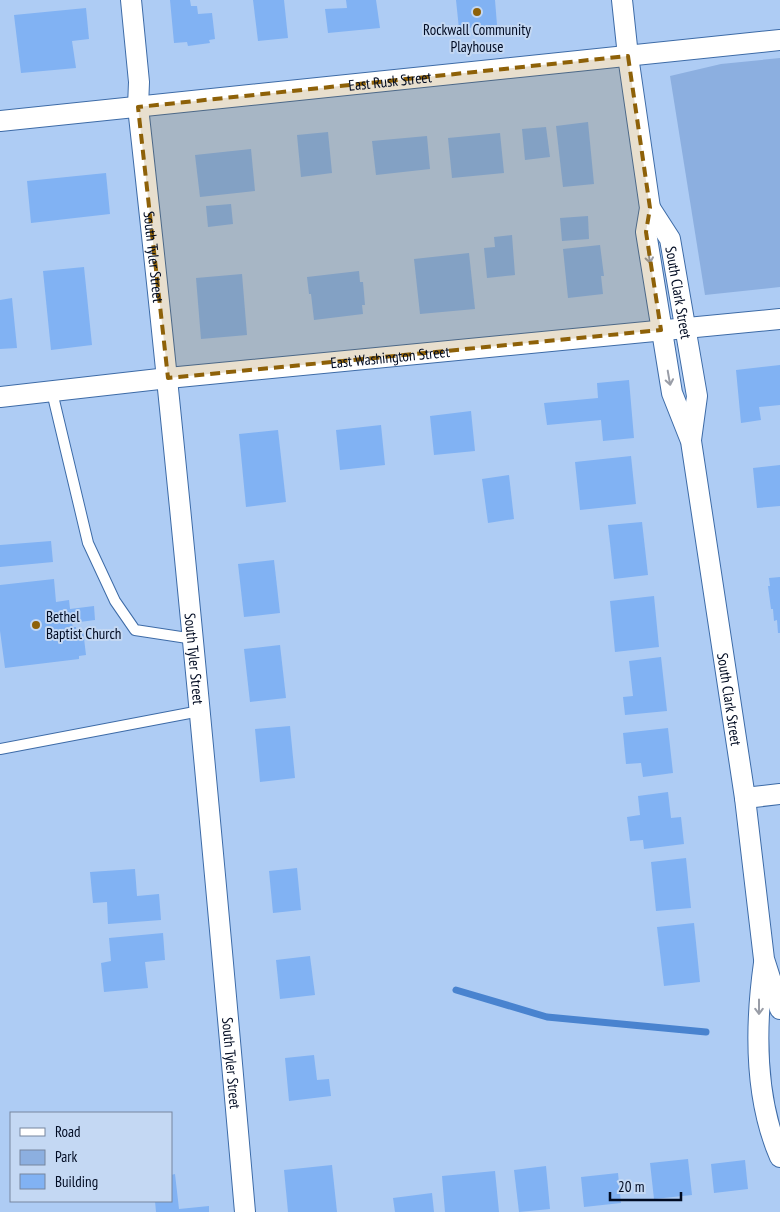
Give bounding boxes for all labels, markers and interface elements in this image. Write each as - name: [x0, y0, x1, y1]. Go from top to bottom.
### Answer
- marker: Rockwall Community Playhouse: [471, 6, 483, 18]
- place label: Rockwall Community Playhouse: [423, 20, 531, 56]
- street label: East Rusk Street: [347, 67, 432, 94]
- street label: South Tyler Street: [140, 210, 169, 303]
- street label: South Clark Street: [662, 245, 696, 340]
- one-way arrow: [645, 248, 655, 264]
- street label: East Washington Street: [329, 341, 450, 372]
- one-way arrow: [665, 370, 675, 386]
- place label: Bethel Baptist Church: [46, 607, 121, 643]
- street label: South Tyler Street: [181, 612, 209, 705]
- marker: Bethel Baptist Church: [30, 619, 42, 631]
- street label: South Clark Street: [714, 651, 746, 747]
- one-way arrow: [754, 998, 764, 1015]
- street label: South Tyler Street: [218, 1016, 245, 1110]
- legend: [10, 1112, 172, 1202]
- text: Road: [55, 1122, 81, 1141]
- text: Park: [55, 1147, 77, 1166]
- scale bar: [610, 1170, 681, 1202]
- text: Building: [55, 1172, 98, 1191]
- text: 20 m: [618, 1177, 644, 1196]

